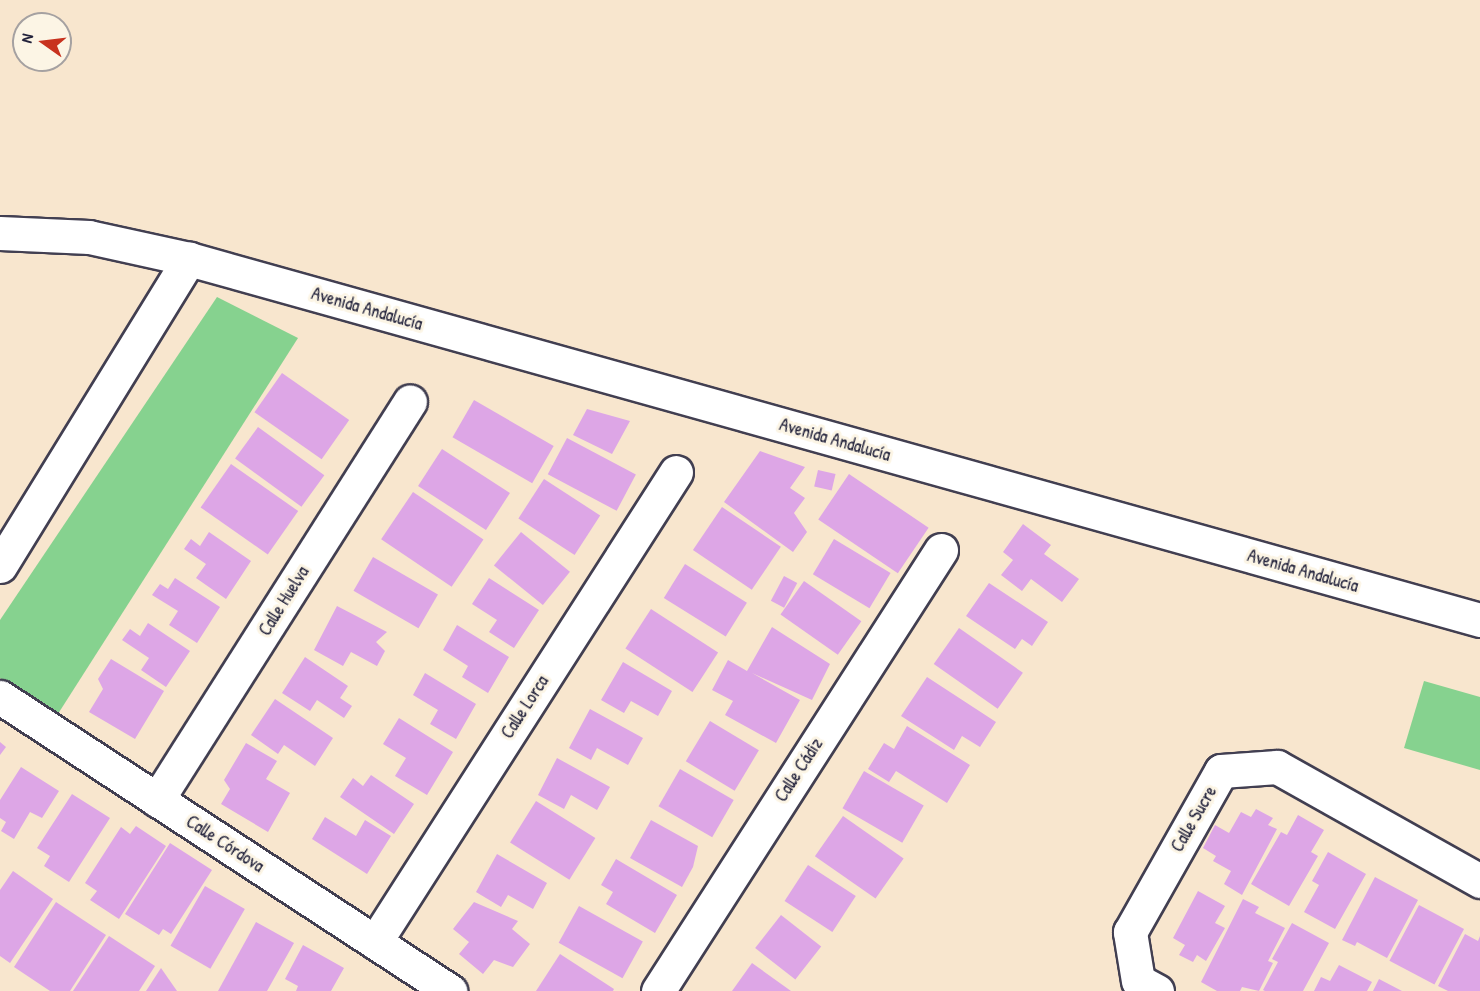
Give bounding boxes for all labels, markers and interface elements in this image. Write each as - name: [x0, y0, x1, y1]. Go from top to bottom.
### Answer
- north arrow: [12, 12, 72, 72]
- text: N: [15, 31, 38, 45]
- street label: Avenida Andalucía: [309, 283, 425, 335]
- street label: Avenida Andalucía: [777, 414, 893, 466]
- street label: Avenida Andalucía: [1245, 545, 1361, 597]
- street label: Calle Huelva: [254, 562, 314, 640]
- street label: Calle Lorca: [497, 671, 553, 743]
- street label: Calle Cádiz: [770, 734, 828, 806]
- street label: Calle Sucre: [1167, 782, 1221, 856]
- street label: Calle Córdova: [182, 811, 268, 877]

